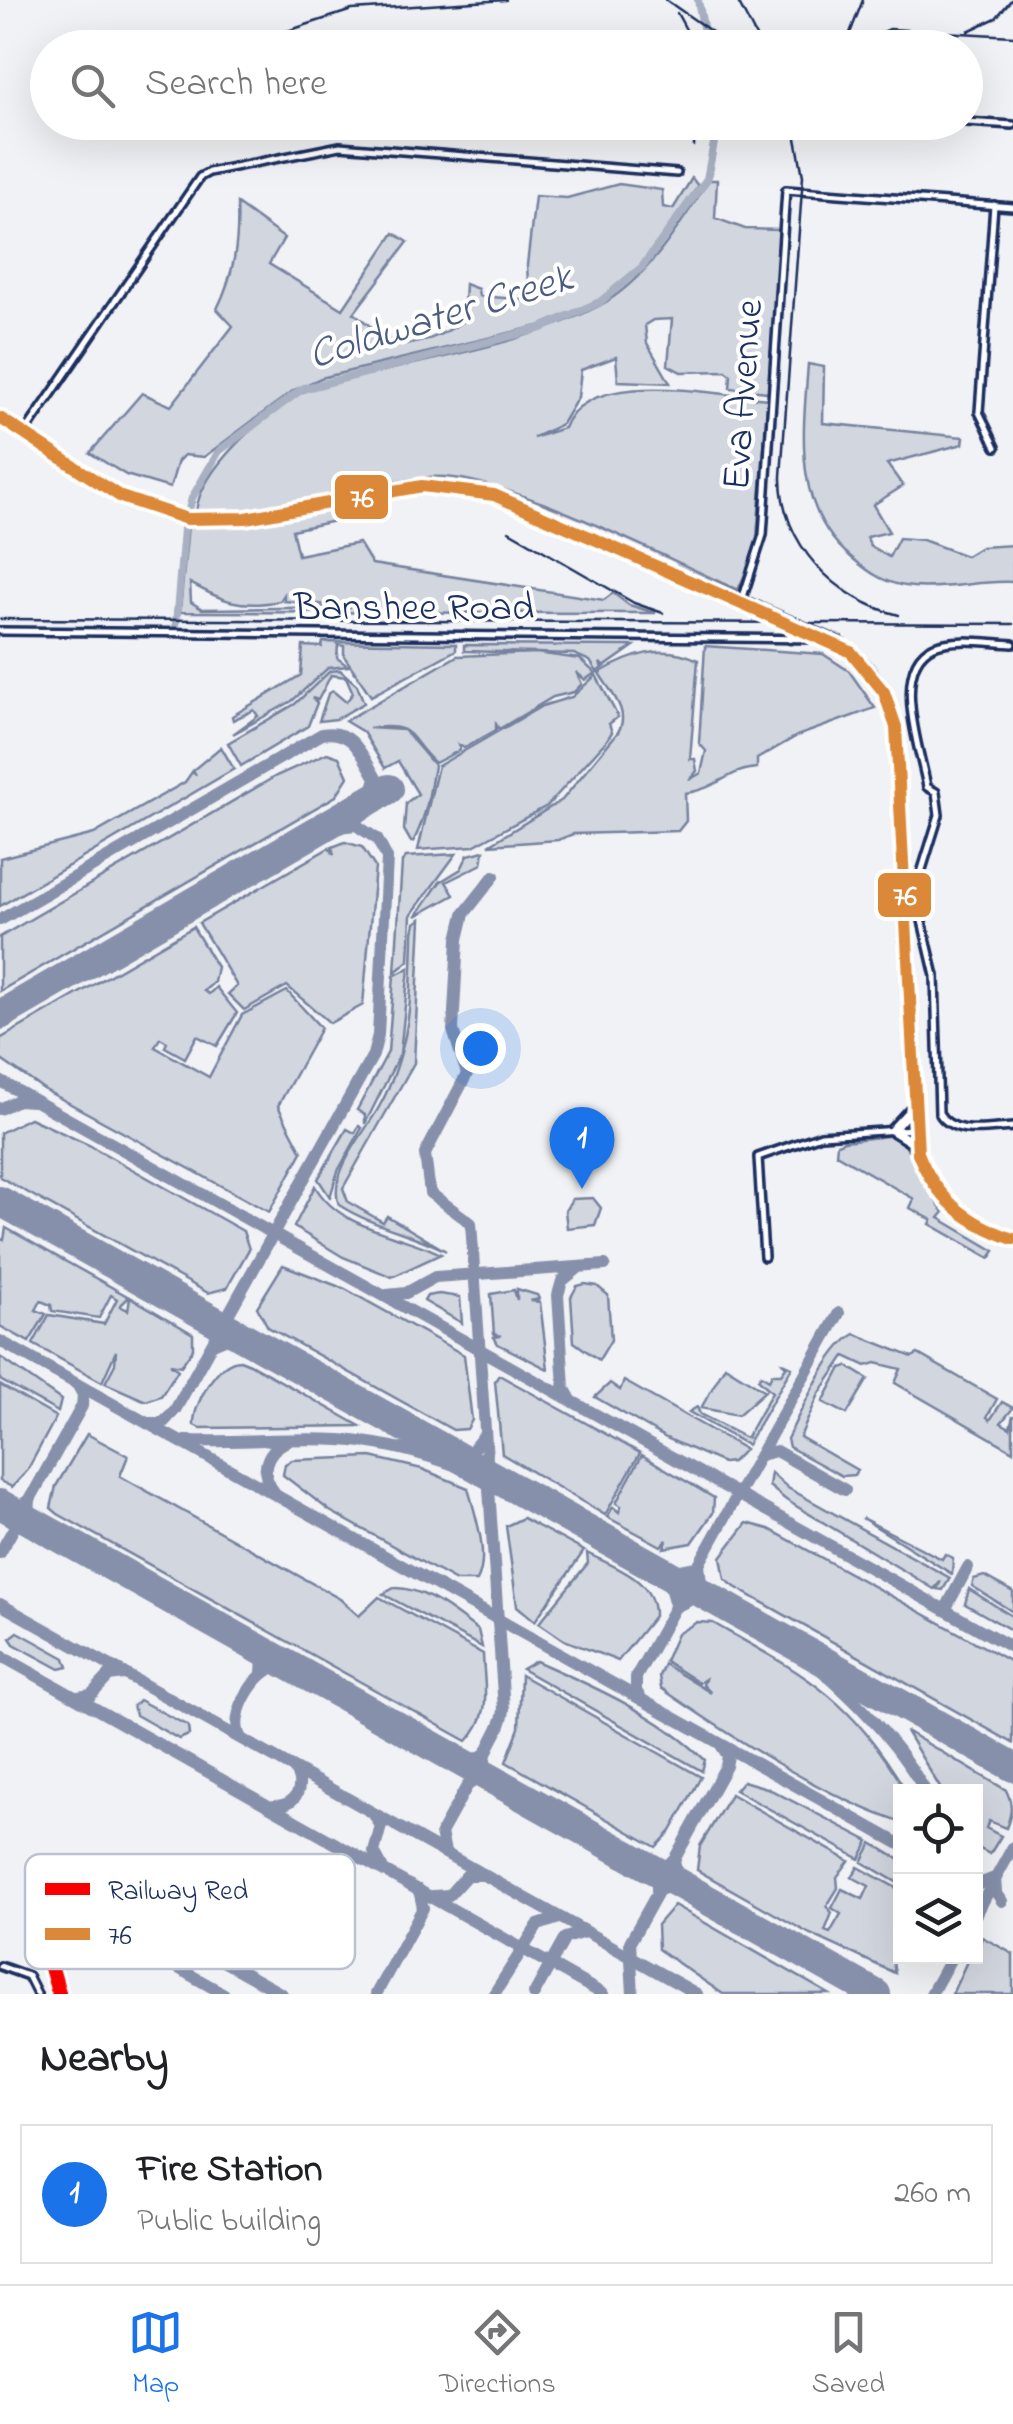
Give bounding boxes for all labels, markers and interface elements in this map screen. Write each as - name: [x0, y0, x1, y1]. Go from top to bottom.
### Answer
- search box: [30, 30, 983, 140]
- text: Search here: [145, 57, 327, 113]
- icon: search: [65, 58, 120, 113]
- water label: Coldwater Creek: [302, 248, 582, 387]
- street label: Eva Avenue: [709, 298, 781, 492]
- line badge: 76: [333, 473, 390, 521]
- text: 76: [350, 480, 375, 521]
- street label: Banshee Road: [293, 580, 534, 639]
- line badge: 76: [876, 871, 933, 919]
- text: 76: [893, 878, 918, 919]
- your location: [455, 1023, 506, 1074]
- pin: 1: [550, 1106, 614, 1189]
- map controls: [893, 1784, 983, 1964]
- button: locate: [893, 1784, 983, 1874]
- legend: [25, 1854, 355, 1969]
- text: Railway Red: [108, 1872, 248, 1913]
- button: layers: [893, 1874, 983, 1964]
- text: 76: [108, 1917, 132, 1958]
- text: Nearby: [40, 2029, 168, 2090]
- text: Fire Station: [137, 2143, 323, 2199]
- text: 1: [69, 2171, 80, 2218]
- text: 260 m: [894, 2171, 971, 2218]
- text: Public building: [137, 2199, 321, 2246]
- tab: Map: [128, 2305, 183, 2406]
- tab: Directions: [439, 2305, 556, 2406]
- tab: Saved: [812, 2305, 885, 2406]

